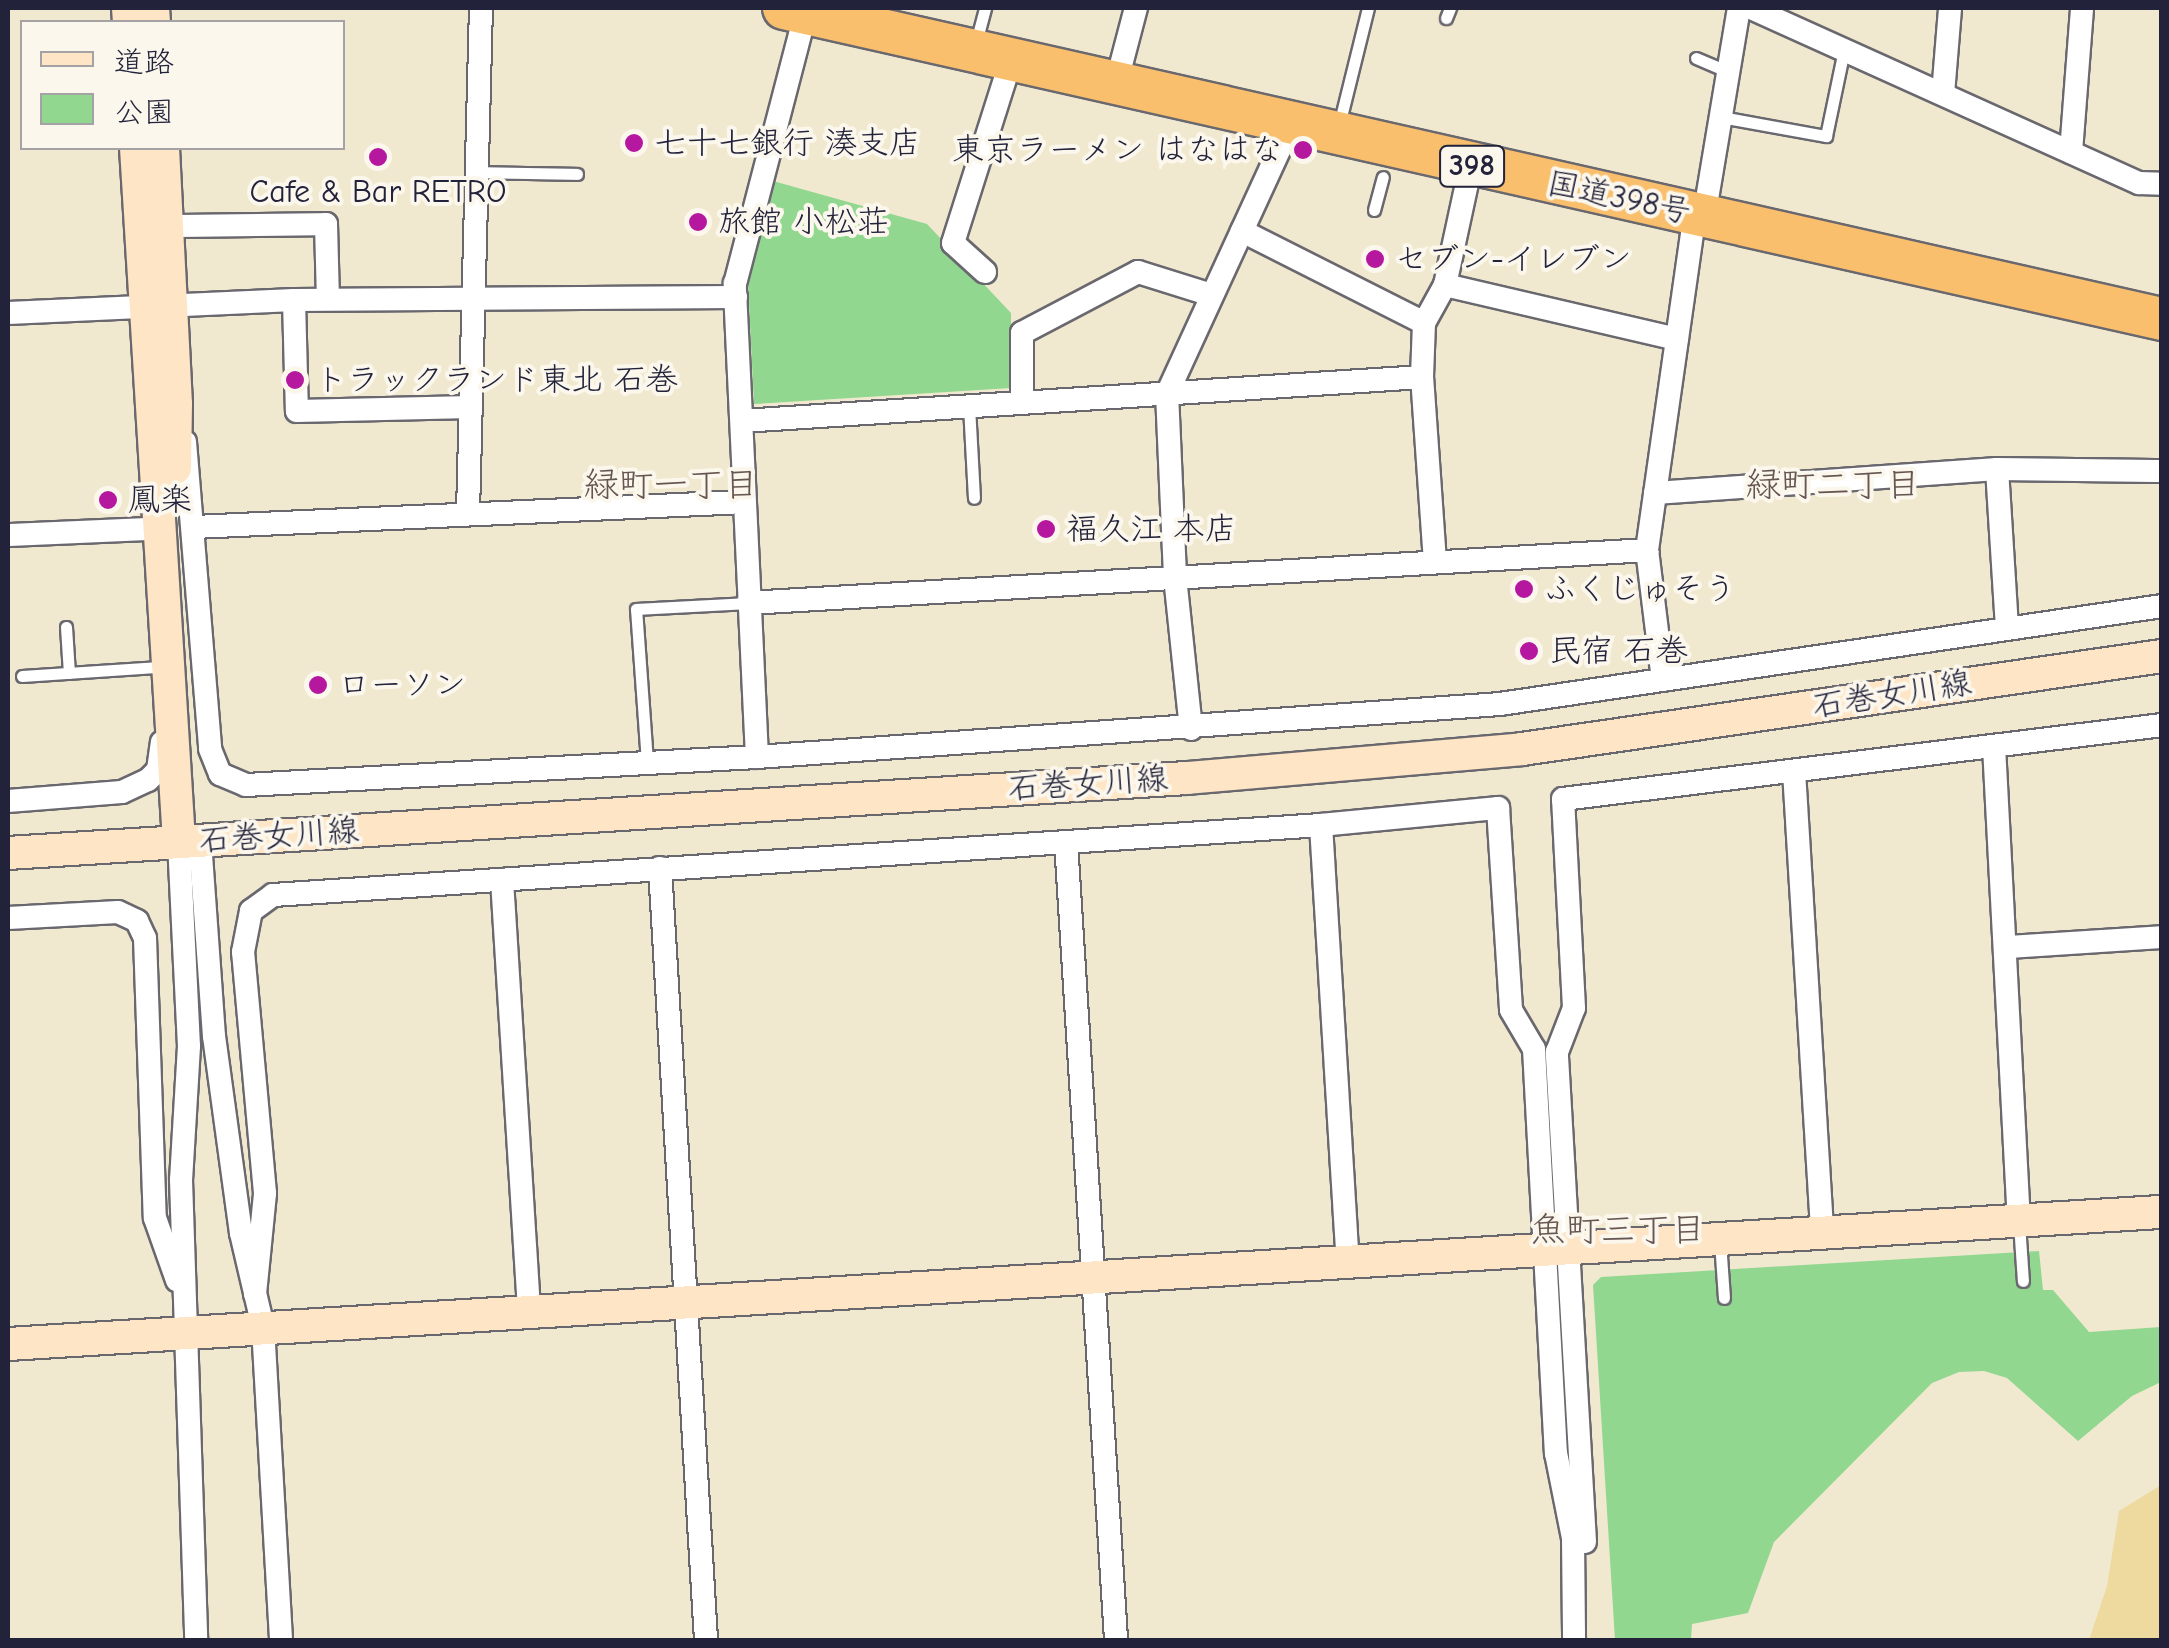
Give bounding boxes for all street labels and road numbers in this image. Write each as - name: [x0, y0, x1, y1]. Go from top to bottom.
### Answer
- road number: 398: [1437, 141, 1507, 191]
- street label: 国道398号: [1544, 164, 1694, 232]
- street label: 石巻女川線: [1810, 664, 1974, 726]
- street label: 石巻女川線: [1007, 759, 1169, 809]
- street label: 石巻女川線: [198, 811, 360, 861]

